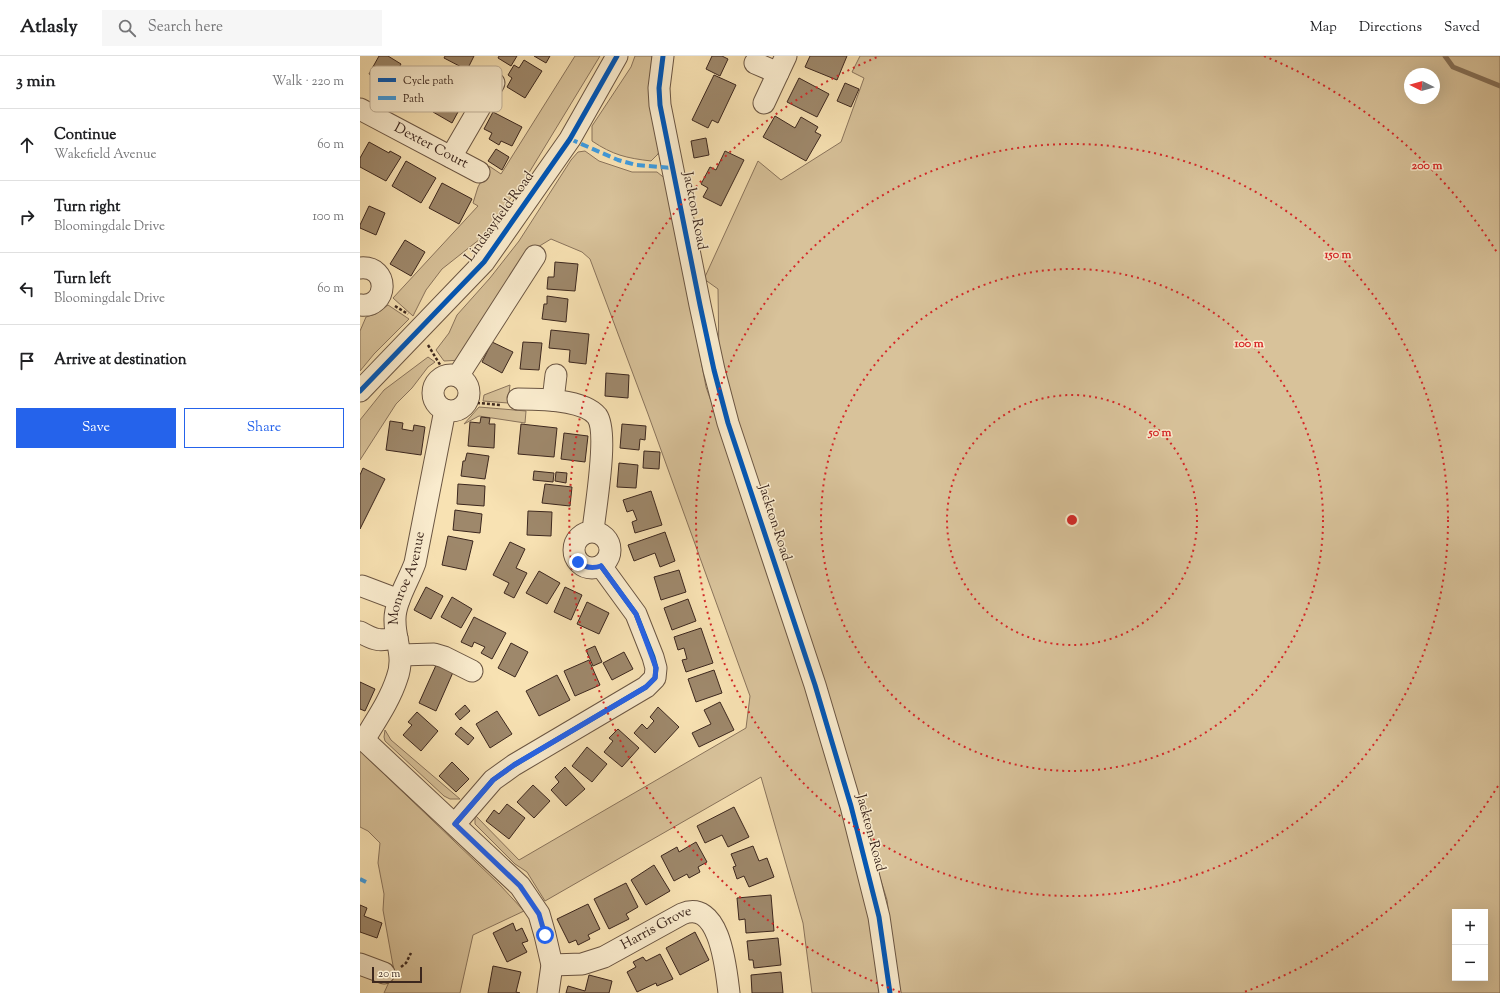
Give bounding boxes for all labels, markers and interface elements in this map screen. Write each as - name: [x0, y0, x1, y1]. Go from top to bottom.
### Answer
- search box: [102, 10, 382, 46]
- text: Atlasly: [20, 14, 78, 41]
- icon: search: [116, 17, 138, 39]
- text: Search here: [148, 17, 223, 38]
- text: Map: [1310, 18, 1337, 38]
- text: Directions: [1359, 18, 1422, 38]
- text: Saved: [1444, 18, 1480, 38]
- legend: [370, 66, 502, 112]
- north arrow: [1404, 68, 1440, 104]
- text: 3 min: [16, 70, 55, 94]
- text: Walk · 220 m: [272, 73, 344, 91]
- text: Cycle path: [403, 73, 454, 89]
- text: Path: [403, 91, 425, 107]
- street label: Dexter Court: [390, 119, 471, 174]
- text: Continue: [54, 125, 116, 146]
- icon: ahead: [16, 134, 38, 156]
- text: 60 m: [317, 136, 344, 154]
- text: Wakefield Avenue: [54, 146, 157, 164]
- text: 200 m: [1412, 157, 1442, 175]
- street label: Lindsayfield Road: [460, 168, 540, 266]
- street label: Jackton Road: [676, 169, 711, 252]
- text: Turn right: [54, 197, 120, 218]
- icon: right: [16, 206, 38, 228]
- text: 100 m: [312, 208, 344, 226]
- text: Bloomingdale Drive: [54, 218, 165, 236]
- text: 150 m: [1323, 246, 1352, 264]
- text: Turn left: [54, 269, 111, 290]
- icon: left: [16, 278, 38, 300]
- text: 60 m: [317, 280, 344, 298]
- text: Bloomingdale Drive: [54, 290, 165, 308]
- text: 100 m: [1233, 335, 1264, 353]
- icon: arrive: [16, 350, 38, 372]
- text: Arrive at destination: [54, 350, 187, 371]
- button: Save: [16, 408, 176, 448]
- button: Share: [184, 408, 344, 448]
- text: 50 m: [1148, 424, 1172, 442]
- street label: Jackton Road: [752, 481, 796, 564]
- centre of rings: [1065, 513, 1079, 527]
- street label: Monroe Avenue: [385, 530, 431, 625]
- route end: [569, 553, 587, 571]
- street label: Jackton Road: [850, 791, 890, 874]
- street label: Harris Grove: [618, 902, 693, 956]
- map controls: [1452, 909, 1488, 981]
- button: +: [1452, 909, 1488, 945]
- route start: [536, 926, 554, 944]
- button: −: [1452, 945, 1488, 981]
- scale bar: [372, 965, 422, 984]
- text: 20 m: [378, 966, 400, 982]

